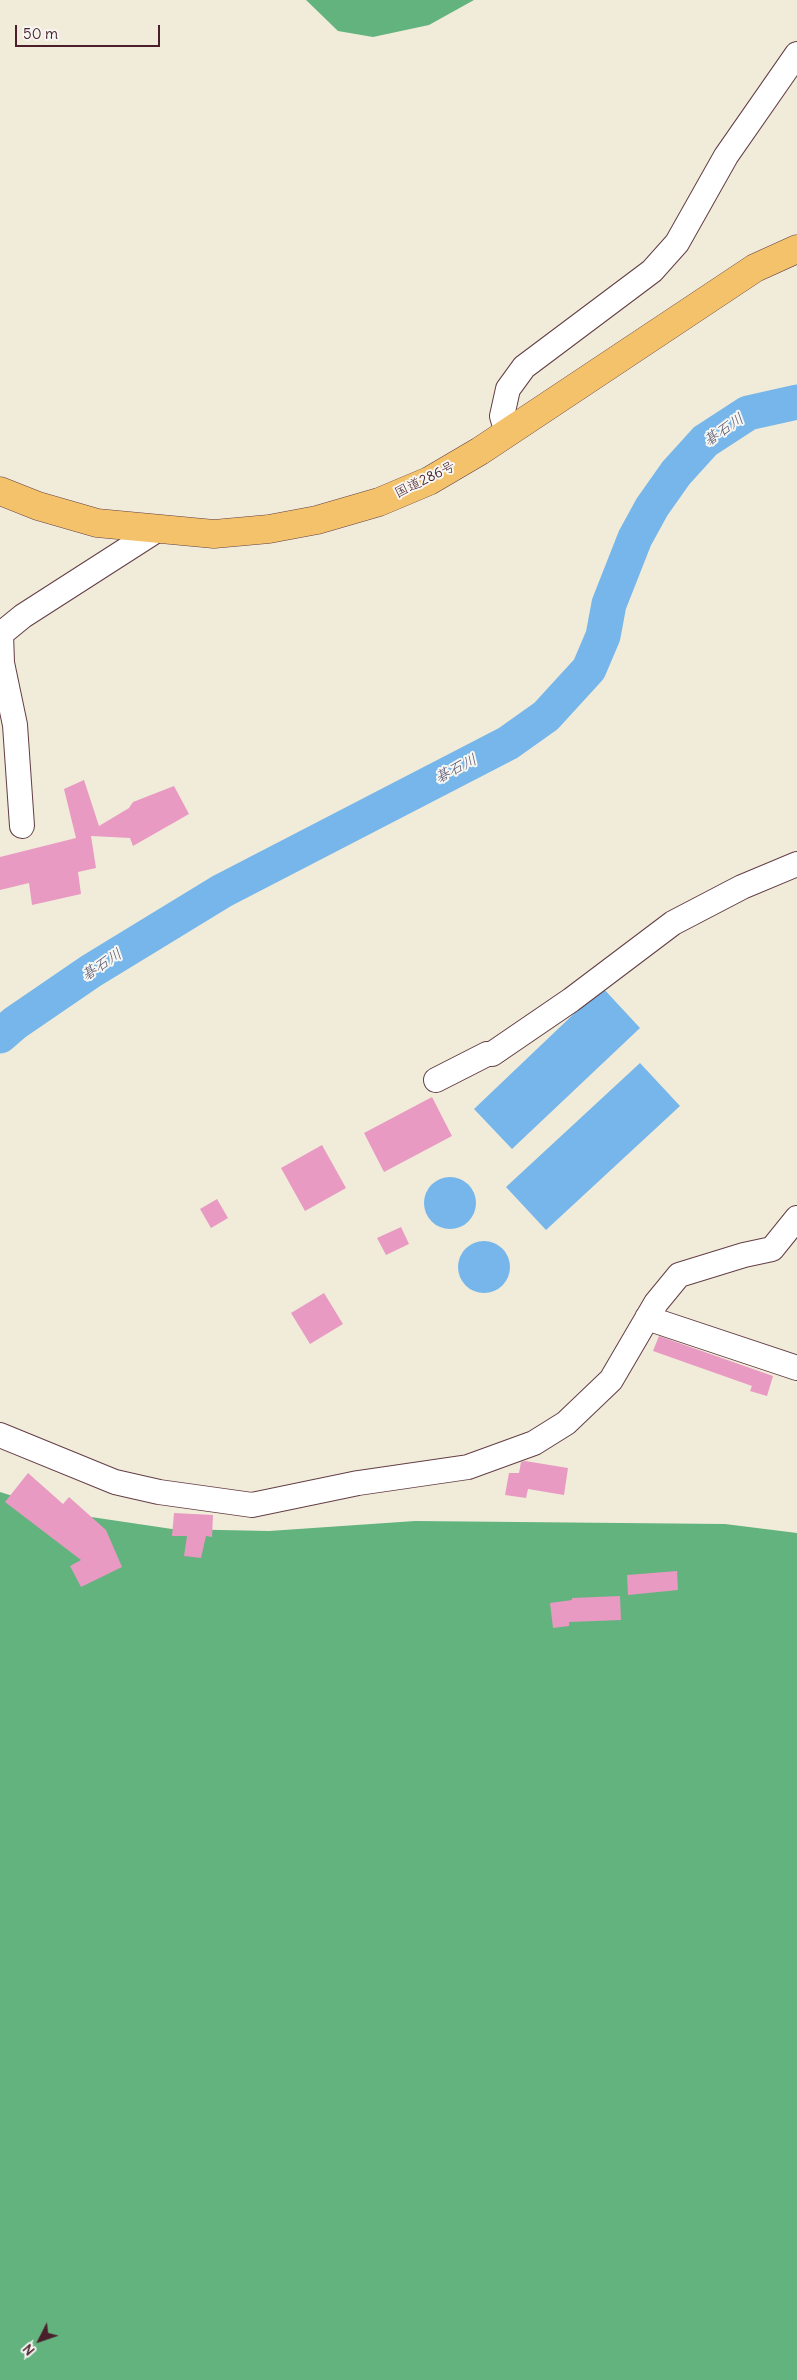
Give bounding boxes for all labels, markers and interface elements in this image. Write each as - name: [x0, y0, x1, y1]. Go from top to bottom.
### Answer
- scale bar: [18, 15, 162, 47]
- text: 50 m: [23, 24, 58, 43]
- water label: 碁石川: [700, 410, 748, 450]
- street label: 国道286号: [392, 458, 458, 502]
- water label: 碁石川: [432, 751, 480, 787]
- water label: 碁石川: [78, 945, 126, 985]
- north arrow: [15, 2315, 65, 2365]
- text: N: [19, 2340, 39, 2359]

